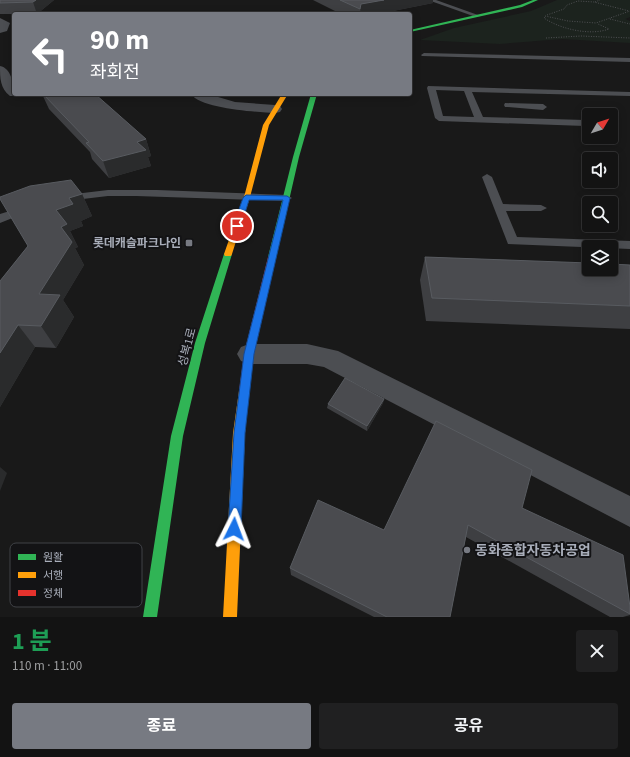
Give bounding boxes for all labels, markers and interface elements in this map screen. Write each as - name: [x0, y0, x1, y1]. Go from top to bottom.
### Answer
- text: 90 m: [90, 20, 149, 60]
- icon: left: [24, 28, 76, 80]
- text: 좌회전: [90, 60, 140, 85]
- north arrow: [582, 108, 618, 144]
- map controls: [582, 108, 618, 276]
- button: sound: [582, 152, 618, 188]
- button: search: [582, 196, 618, 232]
- pin: [220, 209, 254, 243]
- icon: arrive: [226, 215, 248, 237]
- place label: 롯데캐슬파크나인: [93, 235, 181, 252]
- marker: 롯데캐슬파크나인: [184, 238, 194, 248]
- button: layers: [582, 240, 618, 276]
- street label: 성복1로: [174, 326, 201, 368]
- position arrow: [213, 508, 255, 550]
- place label: 동화종합자동차공업: [475, 541, 591, 561]
- legend: [10, 543, 142, 607]
- marker: 동화종합자동차공업: [462, 545, 472, 555]
- text: 원활: [43, 550, 63, 565]
- text: 서행: [43, 568, 63, 583]
- text: 정체: [43, 586, 63, 601]
- text: 1 분: [12, 624, 52, 659]
- button: close: [576, 630, 618, 672]
- text: 110 m · 11:00: [12, 657, 82, 675]
- button: 종료: [12, 703, 311, 749]
- button: 공유: [319, 703, 618, 749]

